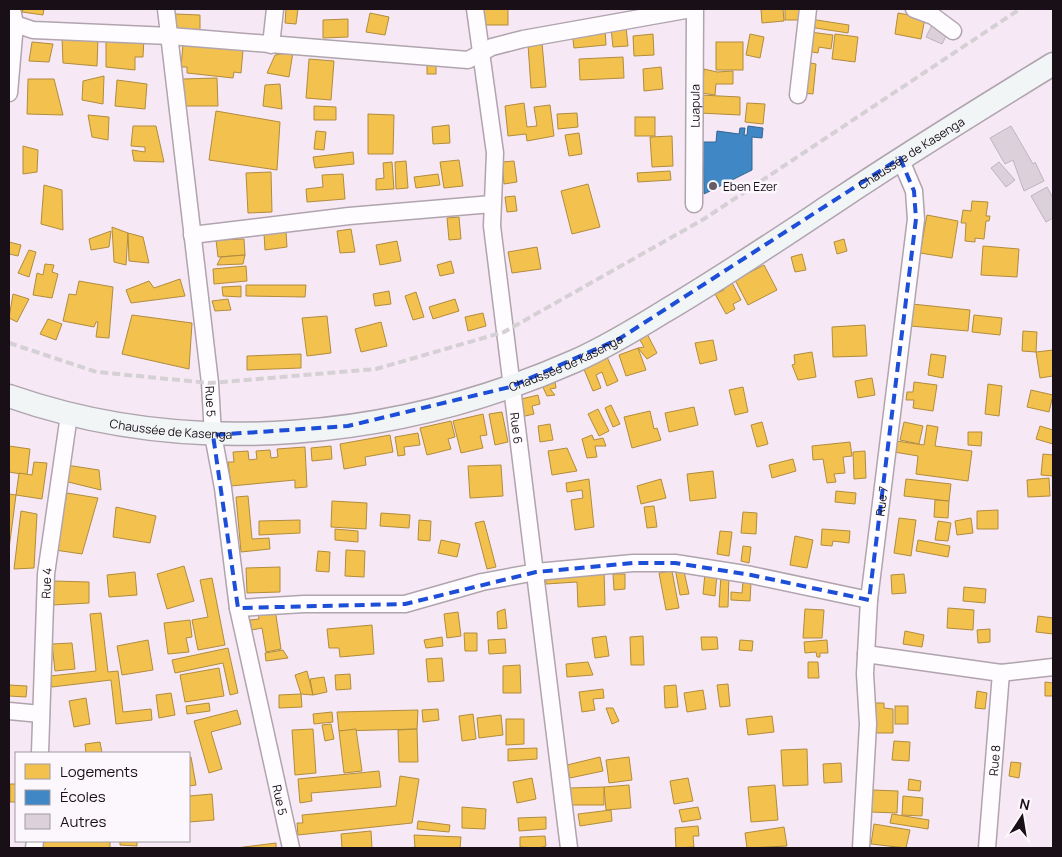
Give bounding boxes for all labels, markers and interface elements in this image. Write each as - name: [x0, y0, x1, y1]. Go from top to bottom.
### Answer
- street label: Luapula: [686, 84, 703, 128]
- street label: Chaussée de Kasenga: [855, 112, 967, 193]
- place label: Eben Ezer: [723, 178, 778, 195]
- marker: Eben Ezer: [707, 180, 719, 192]
- street label: Chaussée de Kasenga: [506, 330, 625, 395]
- street label: Rue 5: [202, 385, 220, 417]
- street label: Rue 6: [507, 411, 527, 445]
- street label: Chaussée de Kasenga: [109, 414, 232, 442]
- street label: Rue 7: [871, 485, 891, 517]
- street label: Rue 4: [37, 566, 55, 599]
- street label: Rue 8: [984, 744, 1004, 776]
- legend: [15, 752, 190, 842]
- text: Logements: [60, 761, 138, 782]
- street label: Rue 5: [269, 783, 292, 817]
- text: Écoles: [60, 786, 106, 807]
- north arrow: [997, 792, 1047, 842]
- text: N: [1018, 793, 1032, 814]
- text: Autres: [60, 811, 106, 832]

